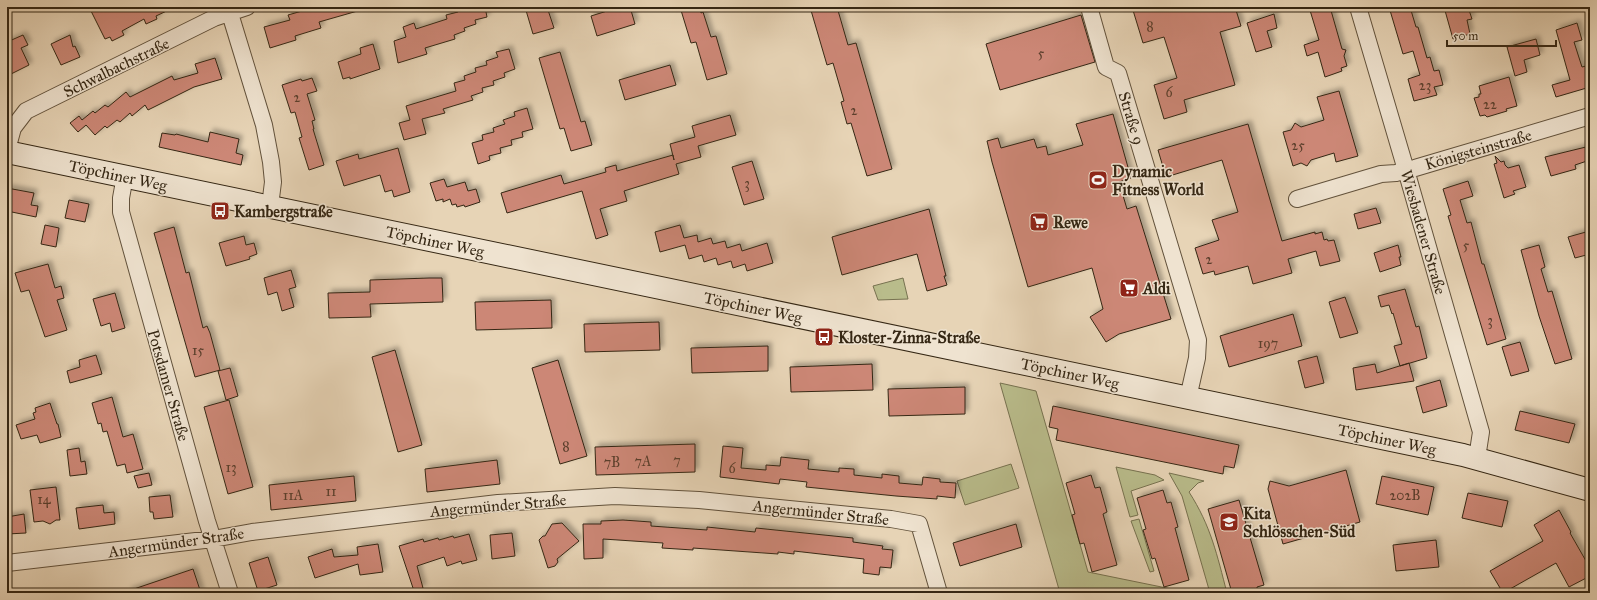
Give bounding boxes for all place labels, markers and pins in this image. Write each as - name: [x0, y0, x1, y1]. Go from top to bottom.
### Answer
- place label: Dynamic Fitness World: [1112, 162, 1205, 199]
- sports icon: Dynamic Fitness World: [1087, 169, 1109, 191]
- bus stop icon: Kambergstraße: [209, 200, 231, 222]
- place label: Kambergstraße: [234, 202, 333, 222]
- supermarket icon: Rewe: [1028, 211, 1050, 233]
- place label: Rewe: [1053, 213, 1088, 232]
- supermarket icon: Aldi: [1118, 277, 1140, 299]
- place label: Aldi: [1142, 279, 1171, 298]
- bus stop icon: Kloster-Zinna-Straße: [813, 326, 835, 348]
- place label: Kloster-Zinna-Straße: [838, 328, 980, 347]
- place label: Kita Schlösschen-Süd: [1243, 504, 1356, 541]
- school or university icon: Kita Schlösschen-Süd: [1218, 511, 1240, 533]

